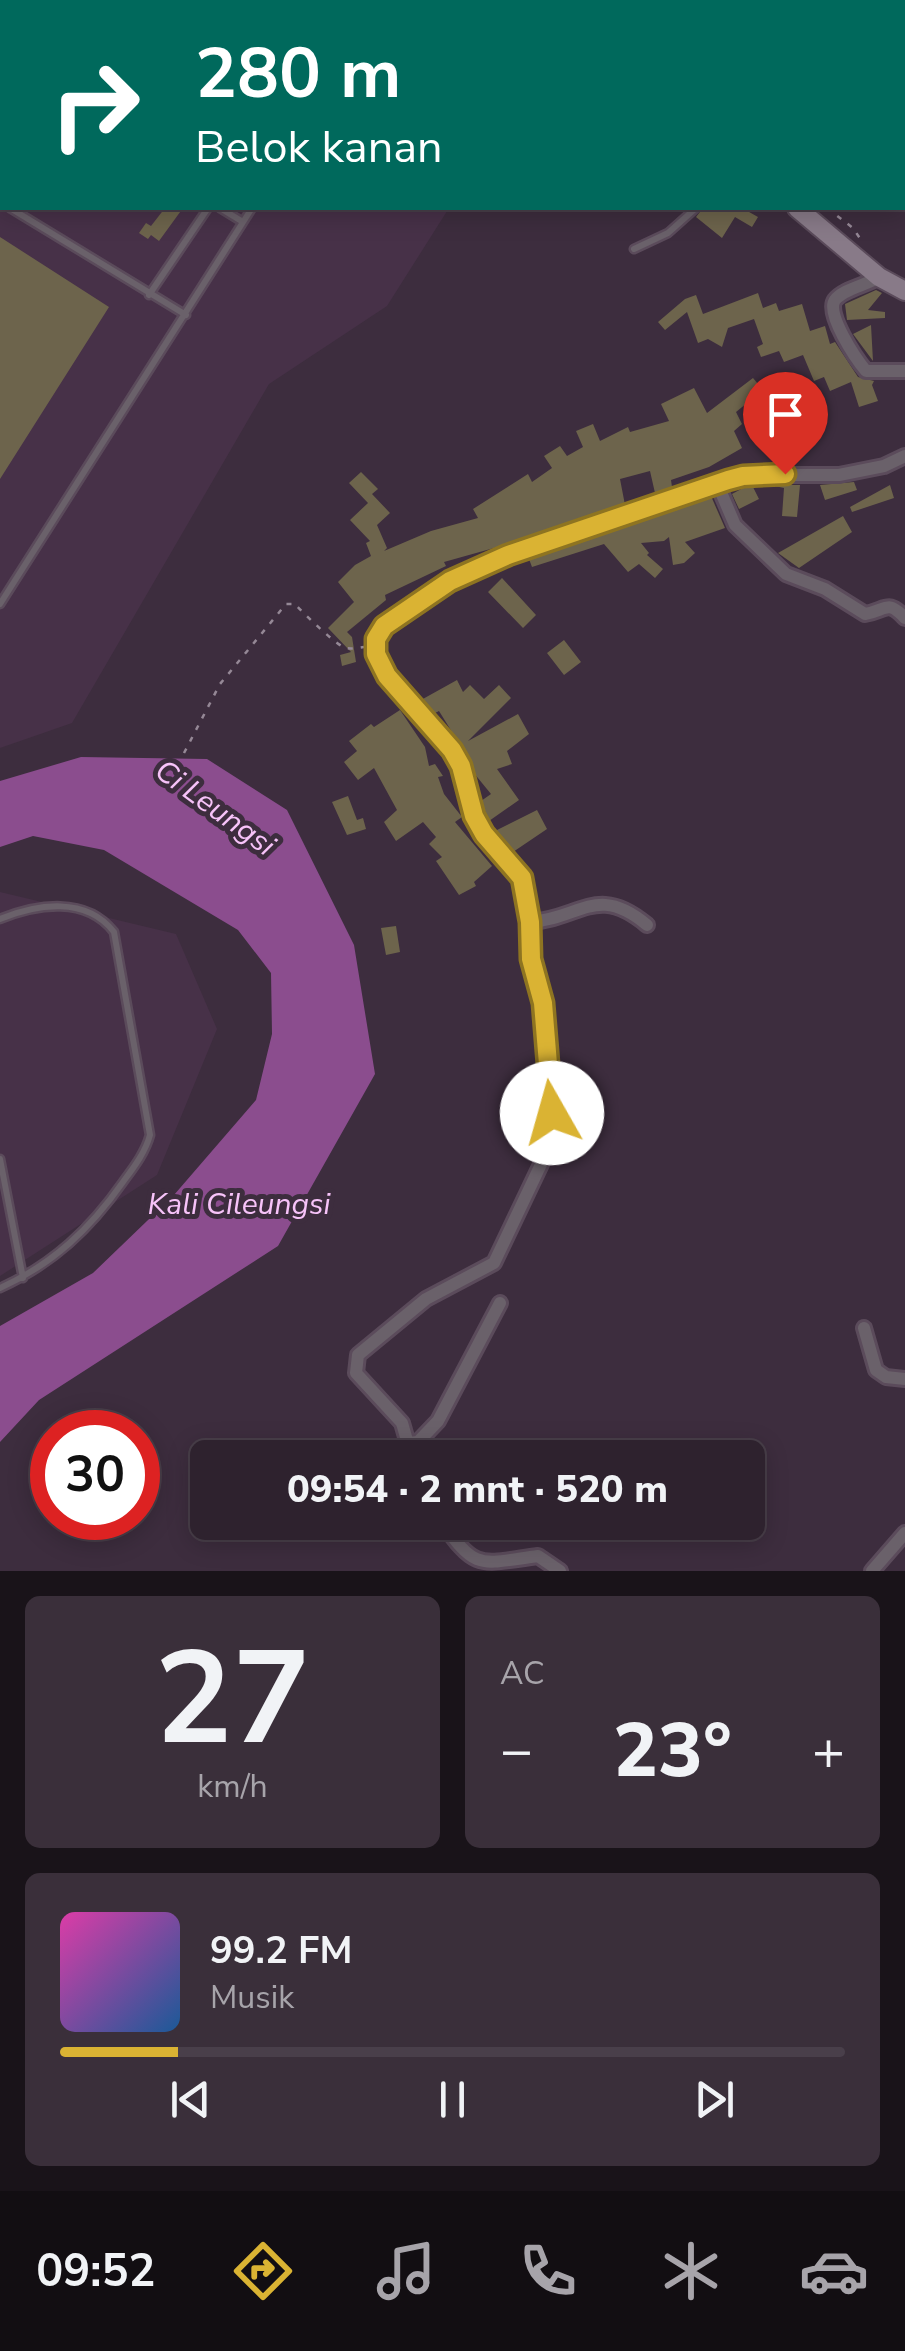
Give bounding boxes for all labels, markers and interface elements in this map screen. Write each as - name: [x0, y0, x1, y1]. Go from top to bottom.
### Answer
- text: 280 m: [195, 26, 401, 122]
- icon: right: [30, 40, 160, 170]
- text: Belok kanan: [195, 117, 443, 178]
- pin: [743, 372, 828, 475]
- icon: arrive: [758, 387, 813, 442]
- water label: Ci Leungsi: [146, 750, 284, 866]
- position arrow: [500, 1061, 604, 1165]
- water label: Kali Cileungsi: [148, 1184, 331, 1225]
- speed limit sign: 30: [30, 1410, 160, 1540]
- text: 09:54 · 2 mnt · 520 m: [287, 1464, 668, 1515]
- text: 27: [154, 1611, 311, 1788]
- text: AC: [500, 1652, 544, 1695]
- text: 23°: [613, 1700, 732, 1802]
- text: −: [500, 1713, 533, 1788]
- text: +: [812, 1713, 845, 1788]
- text: km/h: [197, 1765, 268, 1808]
- text: 99.2 FM: [210, 1925, 352, 1976]
- text: Musik: [210, 1976, 294, 2019]
- icon: previous: [163, 2072, 218, 2127]
- icon: pause: [425, 2072, 480, 2127]
- icon: next: [687, 2072, 742, 2127]
- icon: directions: [228, 2236, 298, 2306]
- icon: music: [371, 2236, 441, 2306]
- icon: phone: [513, 2236, 583, 2306]
- icon: climate: [656, 2236, 726, 2306]
- icon: car: [799, 2236, 869, 2306]
- text: 09:52: [36, 2241, 155, 2302]

